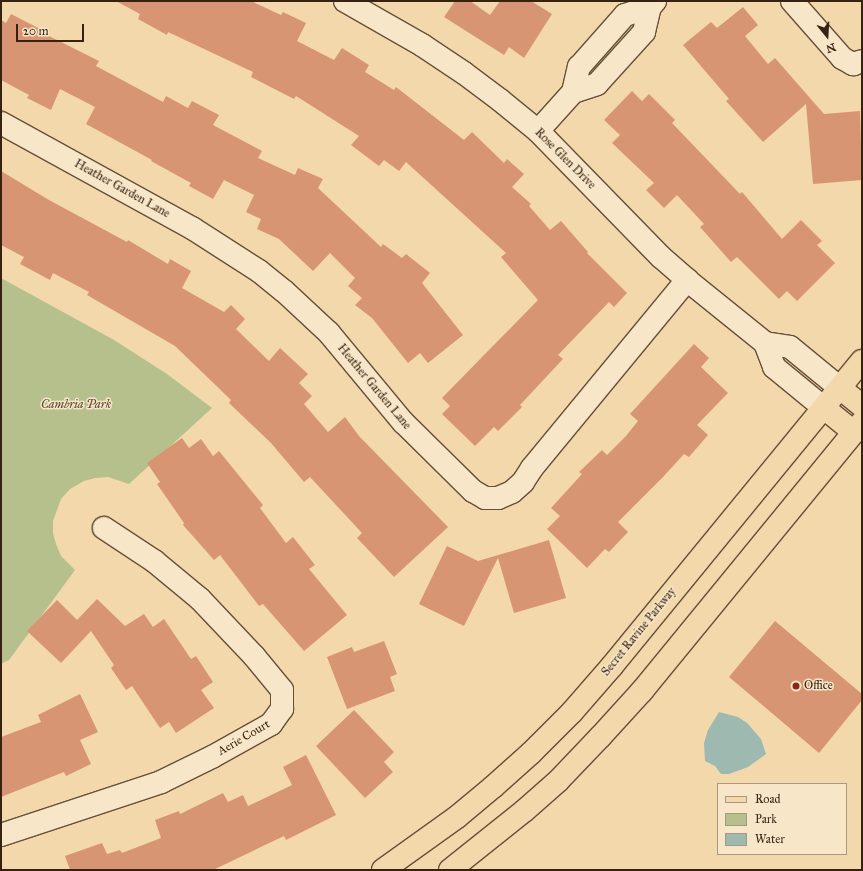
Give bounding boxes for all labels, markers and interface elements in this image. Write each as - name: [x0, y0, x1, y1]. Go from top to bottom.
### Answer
- scale bar: [18, 16, 86, 42]
- north arrow: [807, 16, 847, 56]
- text: 20 m: [23, 24, 49, 38]
- text: N: [824, 40, 837, 56]
- street label: Rose Glen Drive: [532, 126, 598, 192]
- street label: Heather Garden Lane: [72, 157, 172, 221]
- street label: Heather Garden Lane: [334, 341, 414, 433]
- park label: Cambria Park: [41, 398, 111, 412]
- street label: Secret Ravine Parkway: [599, 585, 679, 679]
- place label: Office: [804, 679, 833, 693]
- marker: Office: [791, 681, 801, 691]
- street label: Aerie Court: [215, 717, 273, 759]
- legend: [717, 783, 847, 855]
- text: Road: [755, 792, 781, 806]
- text: Park: [755, 812, 777, 826]
- text: Water: [755, 832, 785, 846]

